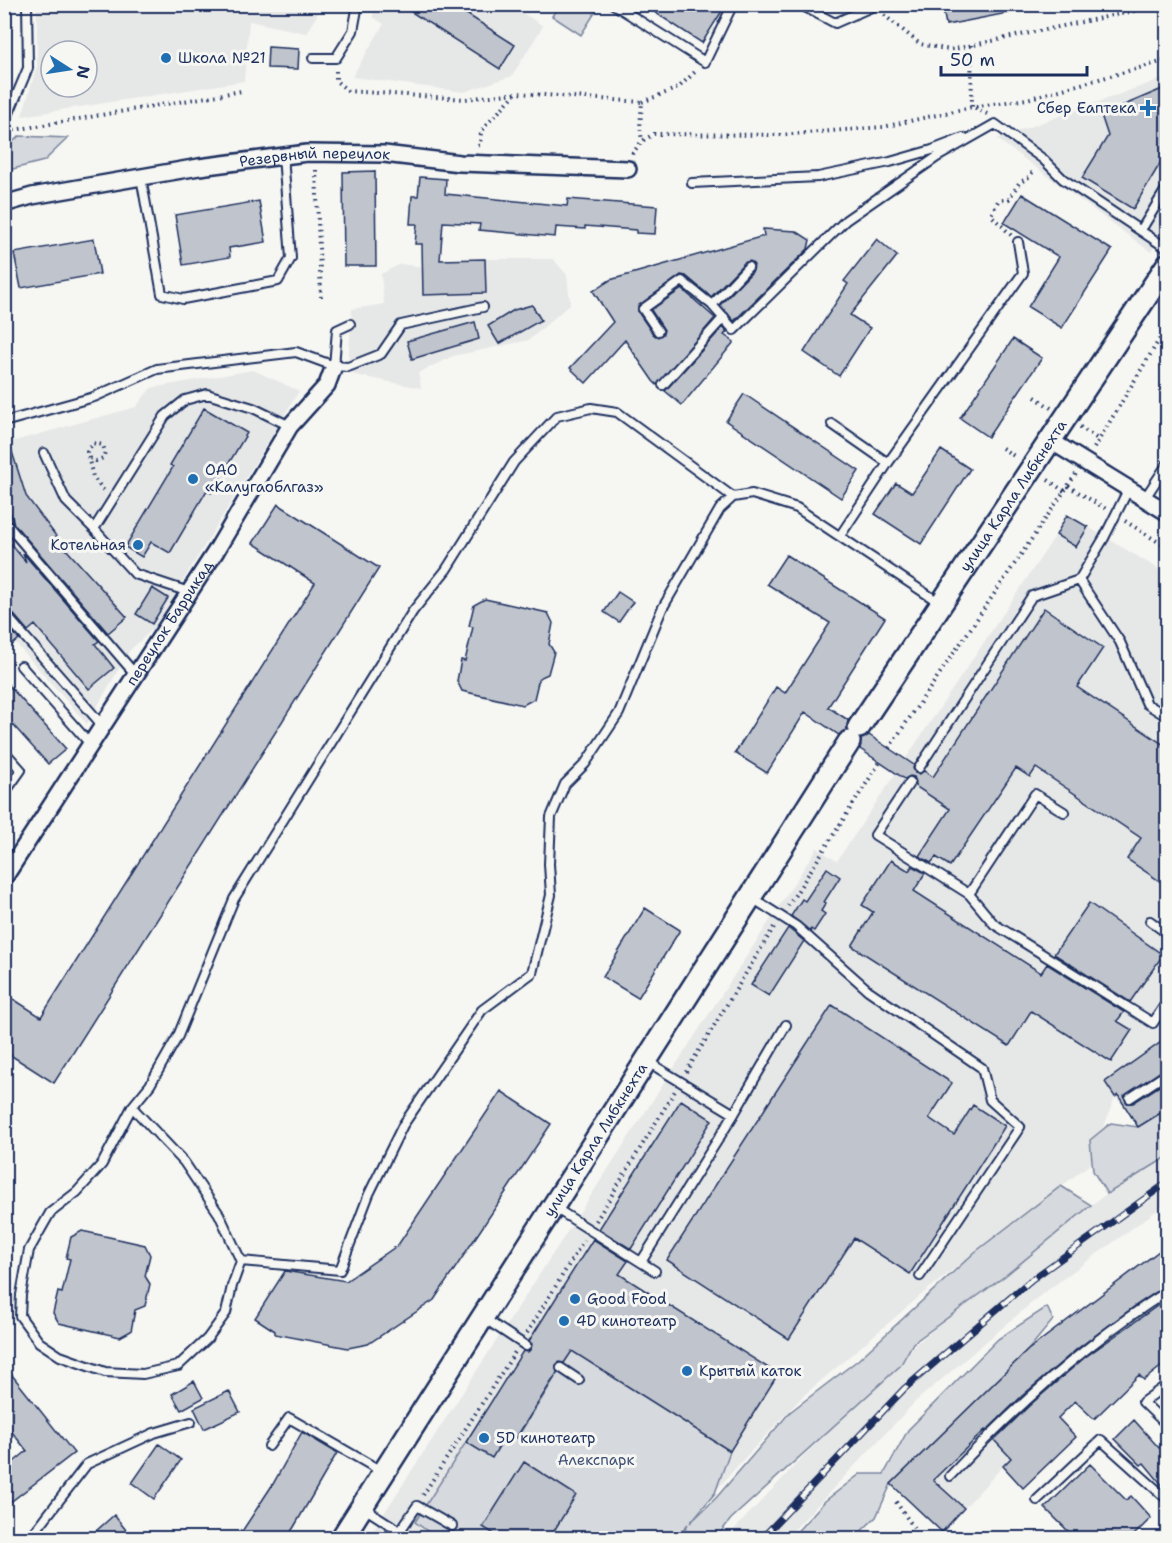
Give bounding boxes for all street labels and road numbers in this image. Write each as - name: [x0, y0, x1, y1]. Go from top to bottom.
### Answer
- street label: Резервный переулок: [238, 143, 391, 172]
- street label: улица Карла Либкнехта: [955, 415, 1072, 576]
- street label: переулок Баррикад: [121, 556, 218, 689]
- street label: улица Карла Либкнехта: [539, 1059, 652, 1221]

